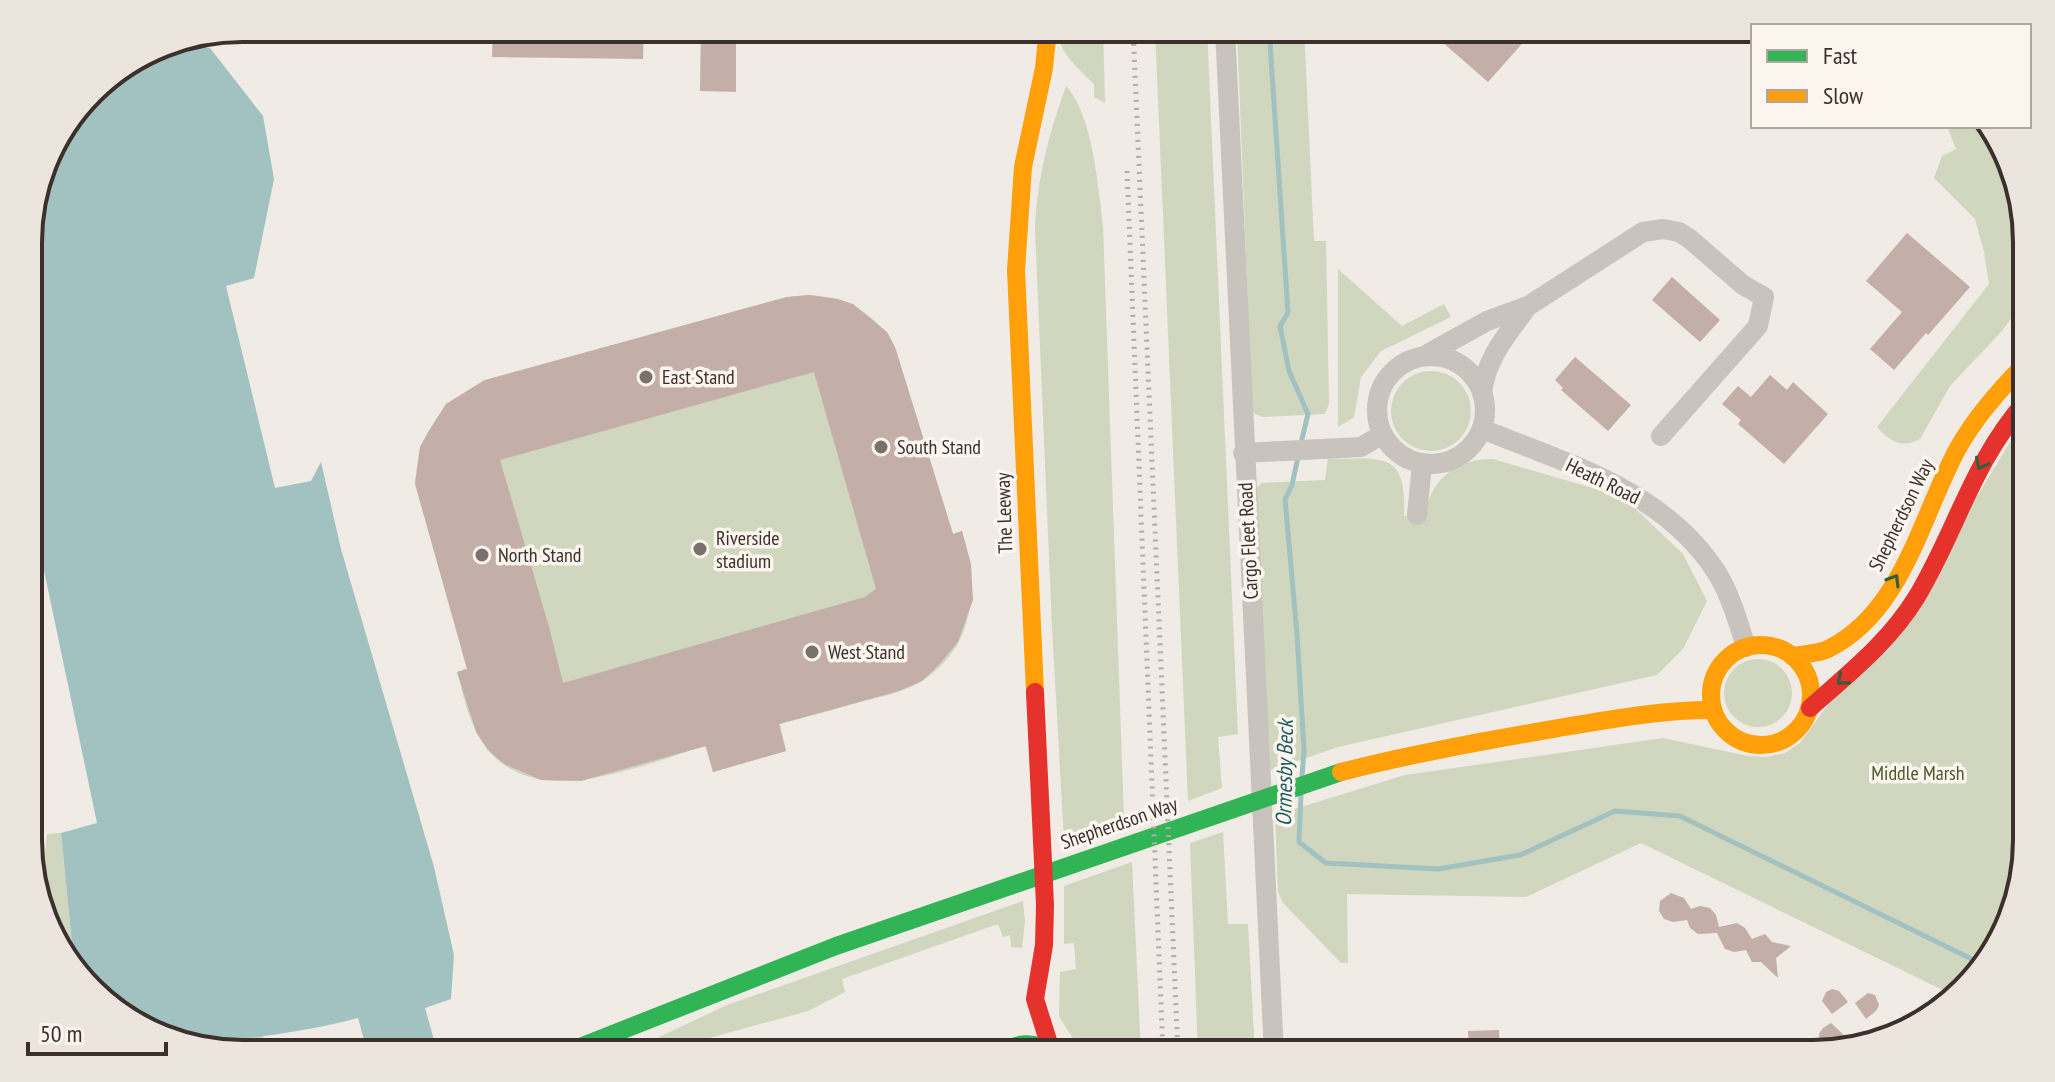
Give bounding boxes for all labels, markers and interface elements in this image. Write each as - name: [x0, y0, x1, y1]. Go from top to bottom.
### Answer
- legend: [1751, 24, 2031, 128]
- text: Fast: [1823, 40, 1858, 71]
- text: Slow: [1823, 80, 1864, 111]
- place label: East Stand: [662, 364, 735, 390]
- marker: East Stand: [637, 368, 655, 386]
- place label: South Stand: [897, 434, 981, 460]
- marker: South Stand: [872, 438, 890, 456]
- street label: Heath Road: [1562, 452, 1644, 510]
- street label: Shepherdson Way: [1863, 454, 1940, 575]
- one-way arrow: [1975, 456, 1991, 471]
- street label: The Leeway: [990, 472, 1018, 554]
- street label: Cargo Fleet Road: [1232, 482, 1264, 600]
- place label: Riverside stadium: [716, 525, 779, 574]
- marker: Riverside stadium: [691, 540, 709, 558]
- place label: North Stand: [498, 542, 581, 568]
- marker: North Stand: [473, 546, 491, 564]
- one-way arrow: [1885, 574, 1900, 589]
- place label: West Stand: [828, 639, 905, 665]
- marker: West Stand: [803, 643, 821, 661]
- one-way arrow: [1836, 670, 1851, 685]
- water label: Ormesby Beck: [1269, 717, 1299, 826]
- park label: Middle Marsh: [1871, 760, 1965, 786]
- street label: Shepherdson Way: [1057, 791, 1181, 855]
- scale bar: [28, 1006, 166, 1056]
- text: 50 m: [40, 1018, 82, 1049]

